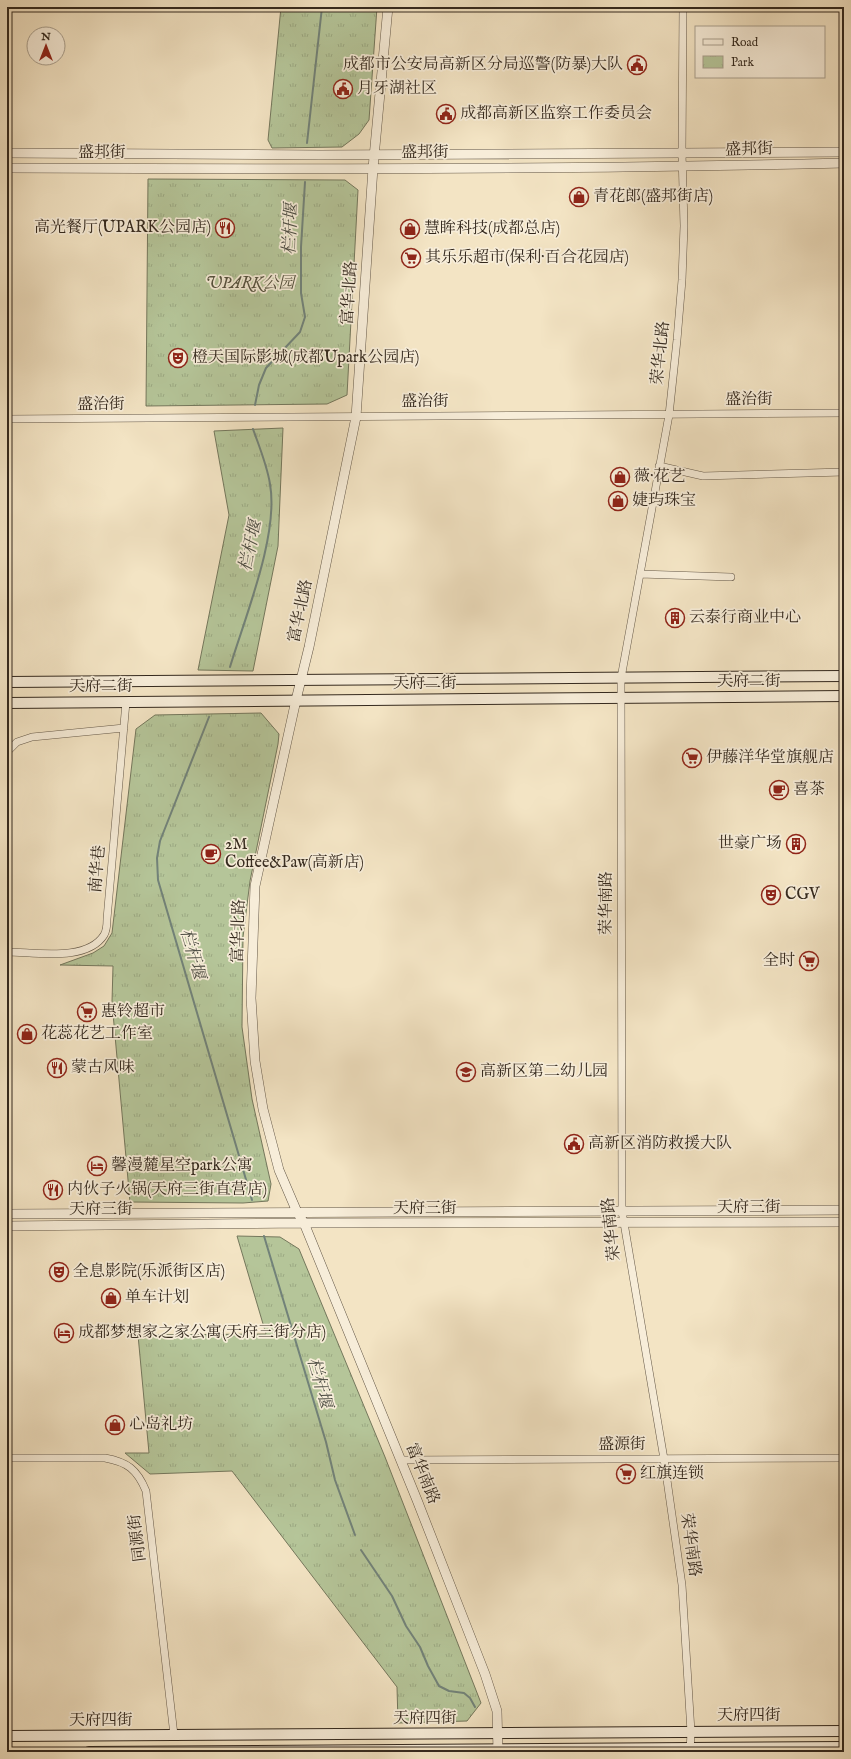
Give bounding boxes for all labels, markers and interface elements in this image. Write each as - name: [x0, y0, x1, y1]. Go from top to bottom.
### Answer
- north arrow: [26, 26, 66, 66]
- legend: [695, 26, 825, 78]
- text: N: [40, 30, 51, 44]
- text: Road: [731, 35, 759, 50]
- public building icon: 成都市公安局高新区分局巡警(防暴)大队: [626, 54, 648, 76]
- place label: 成都市公安局高新区分局巡警(防暴)大队: [343, 55, 623, 75]
- text: Park: [731, 55, 754, 70]
- public building icon: 月牙湖社区: [332, 78, 354, 100]
- place label: 月牙湖社区: [357, 79, 437, 99]
- public building icon: 成都高新区监察工作委员会: [435, 103, 457, 125]
- place label: 成都高新区监察工作委员会: [460, 104, 652, 124]
- street label: 盛邦街: [725, 139, 773, 161]
- street label: 盛邦街: [78, 143, 126, 163]
- street label: 盛邦街: [401, 143, 449, 163]
- shop icon: 青花郎(盛邦街店): [568, 186, 590, 208]
- place label: 青花郎(盛邦街店): [593, 187, 713, 207]
- water label: 栏杆堰: [280, 200, 302, 255]
- restaurant icon: 高光餐厅(UPARK公园店): [214, 217, 236, 239]
- place label: 高光餐厅(UPARK公园店): [34, 218, 211, 238]
- shop icon: 慧眸科技(成都总店): [399, 218, 421, 240]
- place label: 慧眸科技(成都总店): [424, 219, 560, 239]
- supermarket icon: 其乐乐超市(保利·百合花园店): [400, 247, 422, 269]
- place label: 其乐乐超市(保利·百合花园店): [425, 248, 629, 268]
- street label: 富华北路: [338, 260, 362, 326]
- park label: UPARK公园: [206, 274, 297, 294]
- street label: 荣华北路: [648, 320, 674, 386]
- theatre icon: 橙天国际影城(成都Upark公园店): [167, 347, 189, 369]
- place label: 橙天国际影城(成都Upark公园店): [192, 348, 419, 368]
- street label: 盛治街: [725, 390, 773, 410]
- street label: 盛治街: [401, 392, 449, 412]
- street label: 盛治街: [77, 395, 125, 415]
- shop icon: 薇·花艺: [609, 466, 631, 488]
- place label: 薇·花艺: [634, 467, 686, 487]
- shop icon: 婕玙珠宝: [607, 490, 629, 512]
- place label: 婕玙珠宝: [632, 491, 696, 511]
- water label: 栏杆堰: [235, 516, 267, 573]
- street label: 富华北路: [285, 578, 317, 644]
- building icon: 云泰行商业中心: [664, 607, 686, 629]
- place label: 云泰行商业中心: [689, 608, 801, 628]
- street label: 天府二街: [717, 672, 781, 692]
- street label: 天府二街: [393, 674, 457, 694]
- street label: 天府二街: [69, 677, 133, 697]
- supermarket icon: 伊藤洋华堂旗舰店: [681, 747, 703, 769]
- place label: 伊藤洋华堂旗舰店: [706, 748, 834, 768]
- cafe icon: 喜茶: [768, 779, 790, 801]
- place label: 喜茶: [793, 780, 825, 800]
- building icon: 世豪广场: [785, 833, 807, 855]
- place label: 世豪广场: [718, 834, 782, 854]
- place label: 2M Coffee&Paw(高新店): [225, 835, 364, 873]
- cafe icon: 2M Coffee&Paw(高新店): [200, 843, 222, 865]
- street label: 南华巷: [86, 844, 110, 894]
- street label: 荣华南路: [597, 871, 617, 935]
- theatre icon: CGV: [760, 884, 782, 906]
- place label: CGV: [785, 885, 820, 905]
- street label: 富华北路: [228, 899, 250, 963]
- water label: 栏杆堰: [175, 927, 210, 984]
- supermarket icon: 全时: [798, 950, 820, 972]
- place label: 全时: [763, 951, 795, 971]
- supermarket icon: 惠铃超市: [76, 1001, 98, 1023]
- place label: 惠铃超市: [101, 1002, 165, 1022]
- shop icon: 花蕊花艺工作室: [16, 1023, 38, 1045]
- place label: 花蕊花艺工作室: [41, 1024, 153, 1044]
- restaurant icon: 蒙古风味: [46, 1057, 68, 1079]
- place label: 蒙古风味: [71, 1058, 135, 1078]
- school or university icon: 高新区第二幼儿园: [455, 1061, 477, 1083]
- place label: 高新区第二幼儿园: [480, 1062, 608, 1082]
- public building icon: 高新区消防救援大队: [563, 1133, 585, 1155]
- place label: 高新区消防救援大队: [588, 1134, 732, 1154]
- hotel icon: 馨漫麓星空park公寓: [86, 1155, 108, 1177]
- place label: 馨漫麓星空park公寓: [111, 1156, 253, 1176]
- restaurant icon: 内伙子火锅(天府三街直营店): [42, 1179, 64, 1201]
- place label: 内伙子火锅(天府三街直营店): [67, 1180, 267, 1200]
- street label: 荣华南路: [599, 1196, 625, 1262]
- street label: 天府三街: [717, 1198, 781, 1218]
- street label: 天府三街: [393, 1199, 457, 1219]
- street label: 天府三街: [69, 1200, 133, 1220]
- theatre icon: 全息影院(乐派街区店): [48, 1261, 70, 1283]
- place label: 全息影院(乐派街区店): [73, 1262, 225, 1282]
- shop icon: 单车计划: [100, 1287, 122, 1309]
- place label: 单车计划: [125, 1288, 189, 1308]
- hotel icon: 成都梦想家之家公寓(天府三街分店): [53, 1322, 75, 1344]
- place label: 成都梦想家之家公寓(天府三街分店): [78, 1323, 326, 1343]
- water label: 栏杆堰: [302, 1356, 337, 1413]
- shop icon: 心岛礼坊: [104, 1414, 126, 1436]
- place label: 心岛礼坊: [129, 1415, 193, 1435]
- street label: 盛源街: [598, 1435, 646, 1455]
- street label: 富华南路: [401, 1441, 443, 1507]
- supermarket icon: 红旗连锁: [615, 1463, 637, 1485]
- place label: 红旗连锁: [640, 1464, 704, 1484]
- street label: 荣华南路: [676, 1512, 704, 1578]
- street label: 同源街: [125, 1513, 151, 1563]
- street label: 天府四街: [717, 1706, 781, 1726]
- street label: 天府四街: [393, 1709, 457, 1729]
- street label: 天府四街: [69, 1711, 133, 1731]

